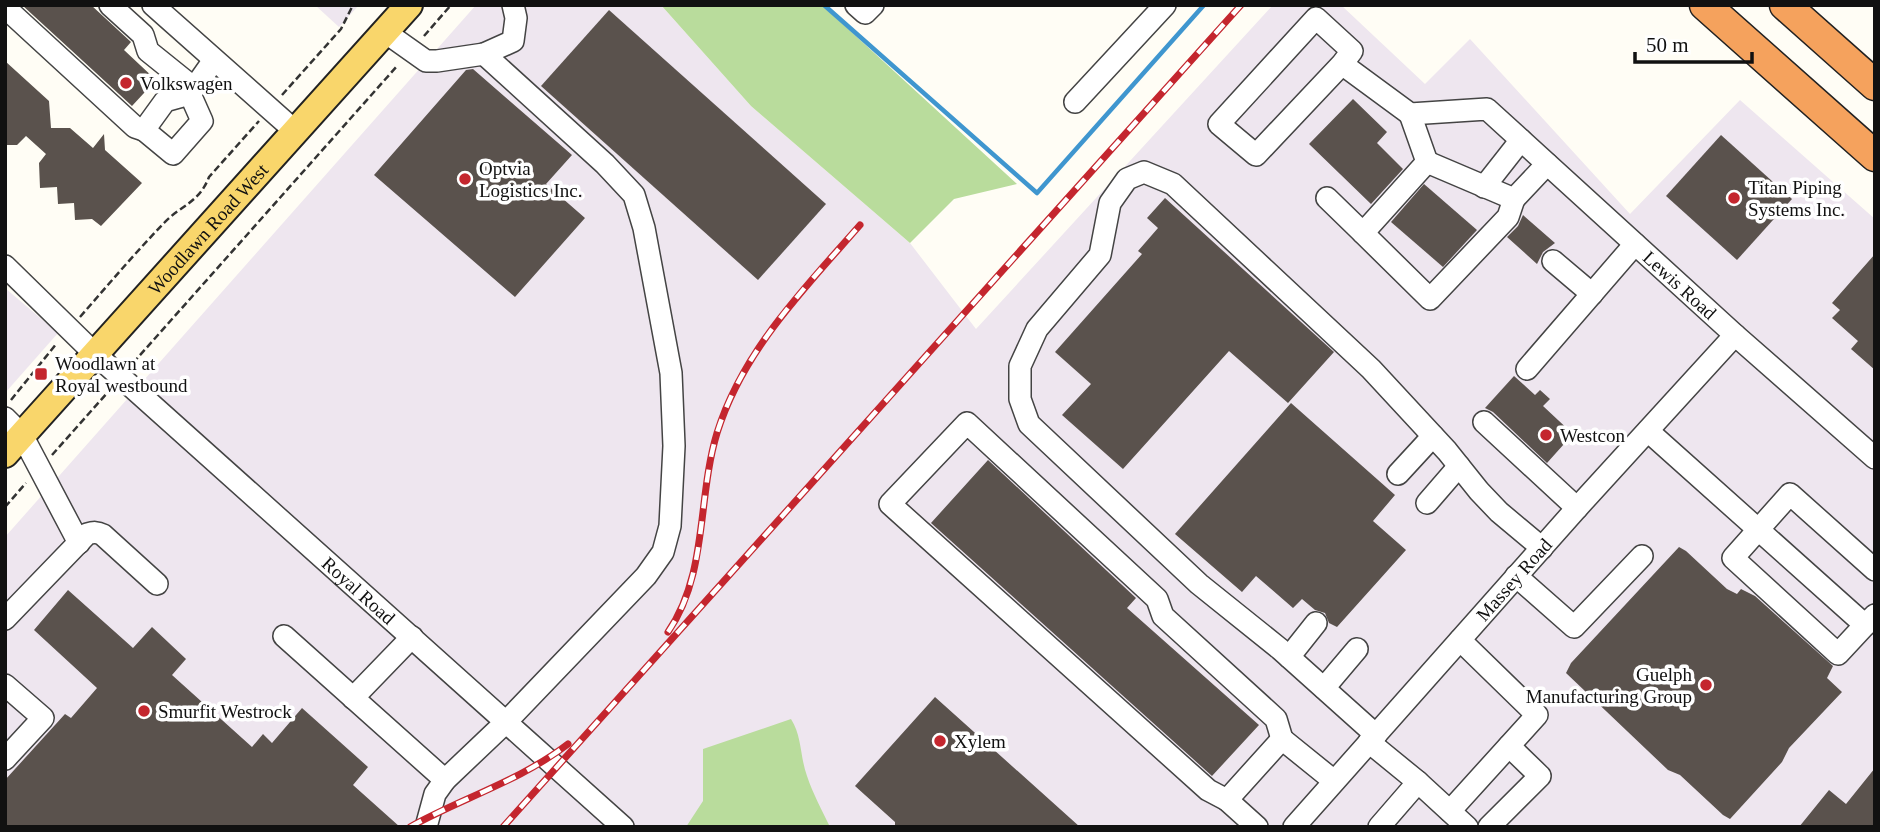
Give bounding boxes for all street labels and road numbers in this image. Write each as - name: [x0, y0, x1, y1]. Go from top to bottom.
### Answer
- street label: Woodlawn Road West: [144, 159, 273, 299]
- street label: Lewis Road: [1639, 247, 1721, 324]
- street label: Massey Road: [1472, 534, 1556, 625]
- street label: Royal Road: [318, 553, 399, 629]

